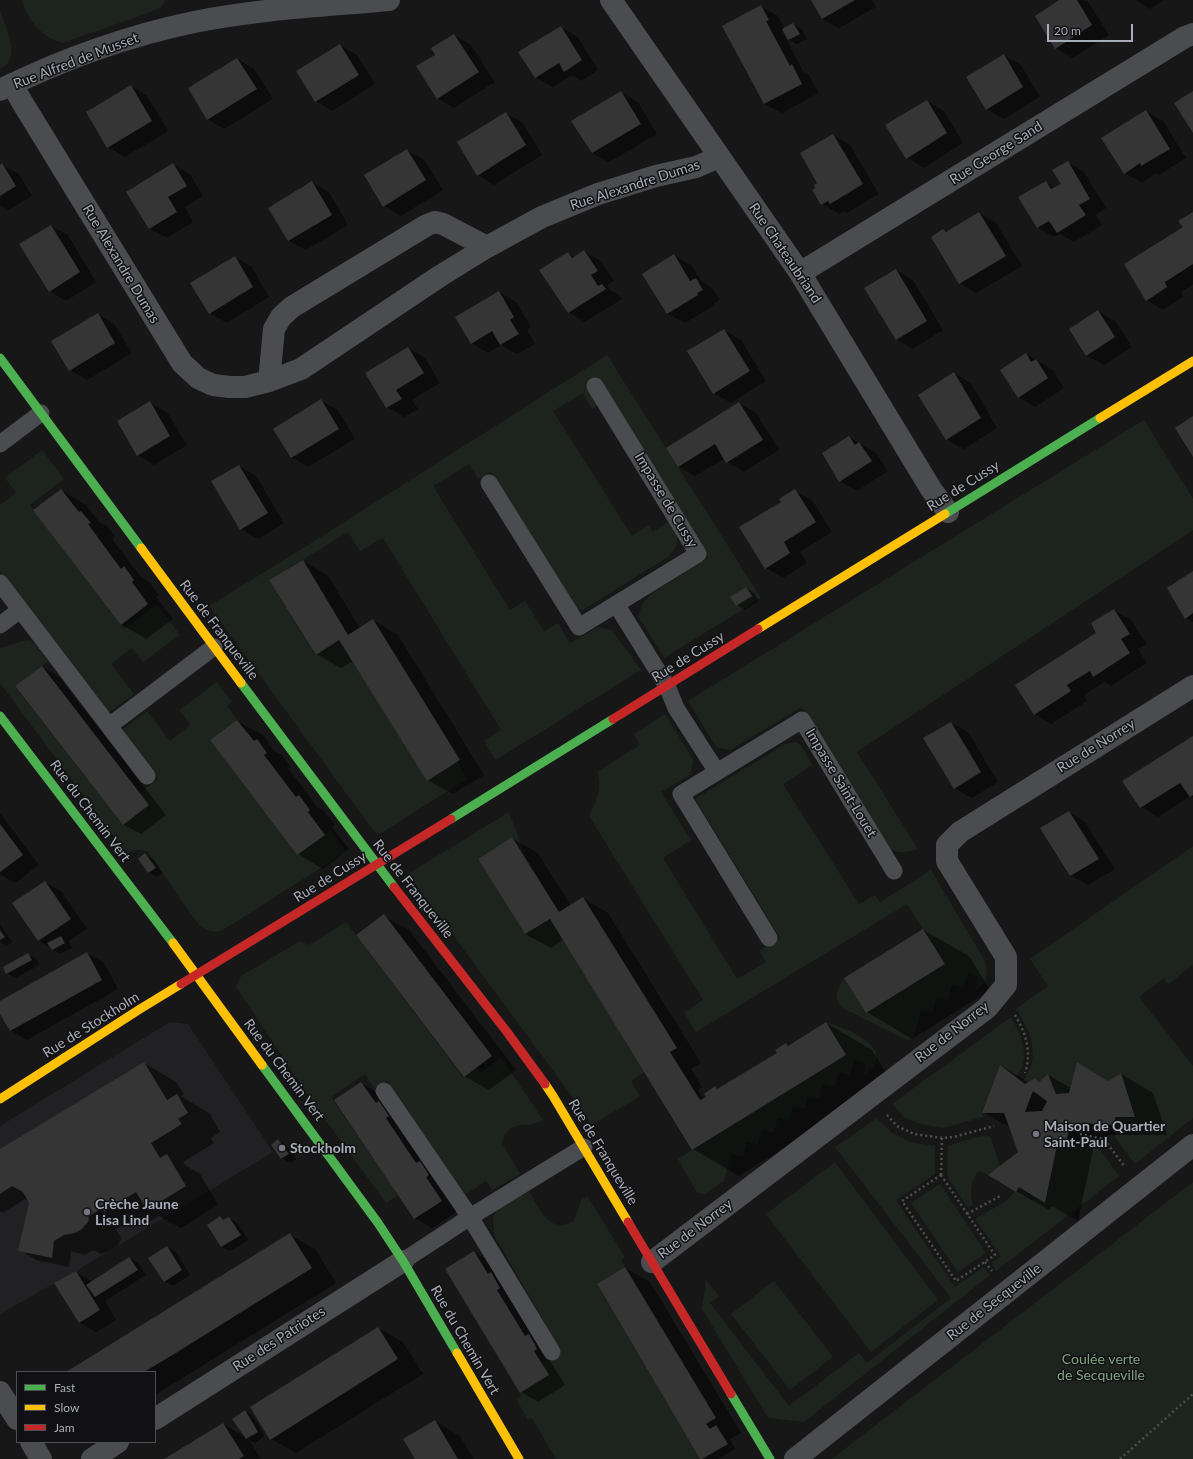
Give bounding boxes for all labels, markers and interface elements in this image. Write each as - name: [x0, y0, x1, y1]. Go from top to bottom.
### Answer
- scale bar: [1049, 16, 1135, 42]
- text: 20 m: [1054, 23, 1081, 38]
- street label: Rue Alfred de Musset: [11, 29, 141, 93]
- street label: Rue George Sand: [947, 118, 1045, 188]
- street label: Rue Alexandre Dumas: [568, 156, 702, 214]
- street label: Rue Chateaubriand: [745, 200, 825, 306]
- street label: Rue Alexandre Dumas: [79, 202, 163, 326]
- street label: Impasse de Cussy: [631, 449, 701, 551]
- street label: Rue de Cussy: [924, 457, 1002, 515]
- street label: Rue de Franqueville: [176, 577, 262, 683]
- street label: Rue de Cussy: [649, 628, 727, 686]
- street label: Rue de Norrey: [1054, 715, 1138, 777]
- street label: Impasse Saint-Louet: [802, 726, 880, 840]
- street label: Rue du Chemin Vert: [46, 757, 134, 865]
- street label: Rue de Franqueville: [369, 836, 457, 942]
- street label: Rue de Cussy: [291, 848, 369, 906]
- street label: Rue de Stockholm: [40, 989, 142, 1061]
- street label: Rue de Norrey: [912, 998, 992, 1066]
- street label: Rue du Chemin Vert: [240, 1016, 328, 1124]
- street label: Rue de Franqueville: [565, 1096, 641, 1208]
- place label: Maison de Quartier Saint-Paul: [1044, 1118, 1165, 1150]
- marker: Maison de Quartier Saint-Paul: [1031, 1129, 1041, 1139]
- place label: Stockholm: [290, 1140, 356, 1156]
- marker: Stockholm: [277, 1143, 287, 1153]
- place label: Crèche Jaune Lisa Lind: [95, 1196, 178, 1228]
- street label: Rue de Norrey: [654, 1196, 736, 1262]
- marker: Crèche Jaune Lisa Lind: [82, 1207, 92, 1217]
- street label: Rue de Secqueville: [943, 1260, 1045, 1344]
- street label: Rue du Chemin Vert: [427, 1282, 503, 1398]
- street label: Rue des Patriotes: [230, 1303, 328, 1375]
- park label: Coulée verte de Secqueville: [1057, 1351, 1145, 1384]
- legend: [16, 1371, 156, 1443]
- text: Fast: [54, 1380, 75, 1395]
- text: Slow: [54, 1400, 79, 1415]
- text: Jam: [54, 1420, 75, 1435]

